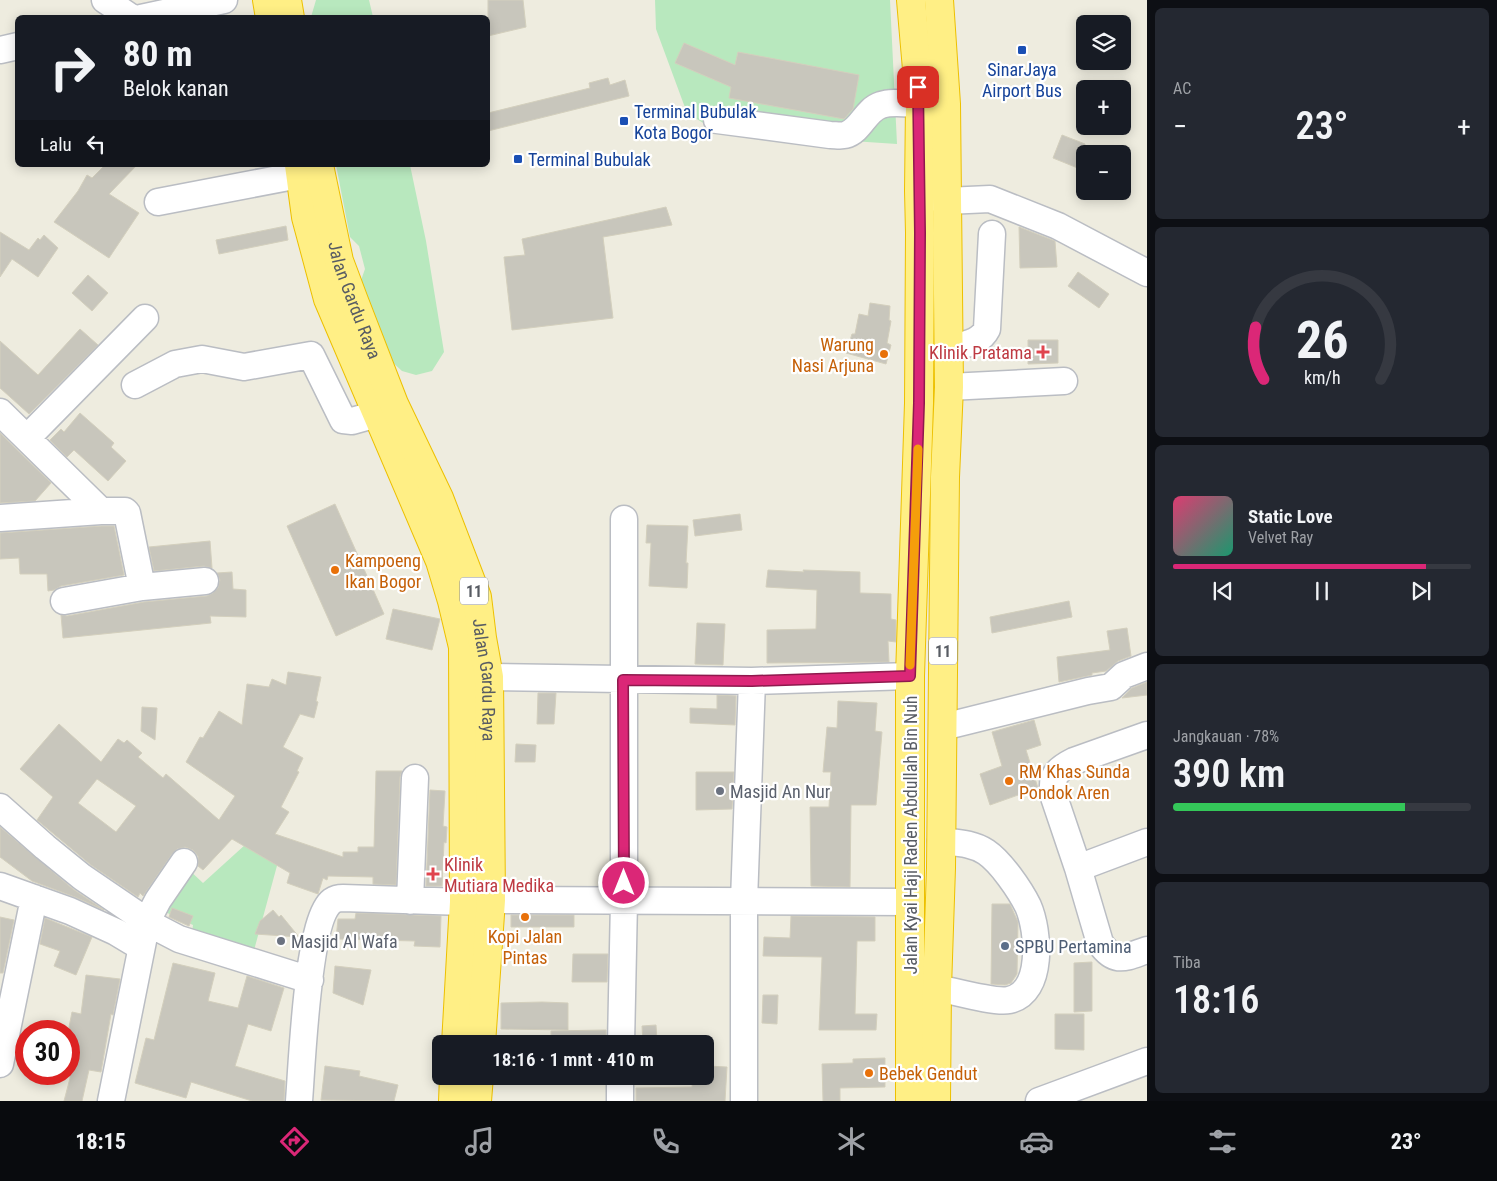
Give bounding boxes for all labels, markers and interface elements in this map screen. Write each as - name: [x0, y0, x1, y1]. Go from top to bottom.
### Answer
- map controls: [1076, 15, 1131, 200]
- button: layers: [1076, 15, 1131, 70]
- text: 80 m: [123, 34, 192, 75]
- icon: right: [40, 35, 105, 100]
- marker: SinarJaya Airport Bus: [1016, 44, 1028, 56]
- place label: SinarJaya Airport Bus: [982, 59, 1062, 101]
- pin: [897, 66, 939, 108]
- icon: arrive: [904, 73, 932, 101]
- text: Belok kanan: [123, 76, 229, 101]
- text: AC: [1173, 79, 1191, 98]
- button: +: [1076, 80, 1131, 135]
- place label: Terminal Bubulak Kota Bogor: [634, 101, 757, 143]
- text: 23°: [1296, 104, 1348, 148]
- text: −: [1173, 110, 1187, 143]
- text: +: [1457, 110, 1471, 143]
- marker: Terminal Bubulak Kota Bogor: [618, 115, 630, 127]
- icon: left: [82, 130, 110, 158]
- text: Lalu: [40, 133, 72, 156]
- button: −: [1076, 145, 1131, 200]
- place label: Terminal Bubulak: [528, 149, 651, 170]
- marker: Terminal Bubulak: [512, 153, 524, 165]
- street label: Jalan Gardu Raya: [325, 240, 386, 362]
- text: 26: [1296, 310, 1348, 371]
- place label: Warung Nasi Arjuna: [792, 334, 874, 376]
- place label: Klinik Pratama: [929, 342, 1032, 363]
- marker: Klinik Pratama: [1036, 345, 1050, 359]
- marker: Warung Nasi Arjuna: [878, 348, 890, 360]
- text: km/h: [1304, 367, 1340, 388]
- text: Static Love: [1248, 505, 1333, 528]
- text: Velvet Ray: [1248, 528, 1313, 547]
- place label: Kampoeng Ikan Bogor: [345, 550, 422, 592]
- marker: Kampoeng Ikan Bogor: [329, 564, 341, 576]
- icon: previous: [1209, 577, 1237, 605]
- icon: pause: [1308, 577, 1336, 605]
- icon: next: [1407, 577, 1435, 605]
- road number: 11: [460, 578, 488, 604]
- street label: Jalan Gardu Raya: [469, 617, 500, 741]
- road number: 11: [929, 637, 957, 664]
- street label: Jalan Kyai Haji Raden Abdullah Bin Nuh: [900, 695, 921, 975]
- text: Jangkauan · 78%: [1173, 727, 1279, 746]
- text: 390 km: [1173, 752, 1285, 796]
- place label: RM Khas Sunda Pondok Aren: [1019, 761, 1130, 803]
- marker: RM Khas Sunda Pondok Aren: [1003, 775, 1015, 787]
- place label: Masjid An Nur: [730, 781, 831, 802]
- marker: Masjid An Nur: [714, 785, 726, 797]
- place label: Klinik Mutiara Medika: [444, 854, 554, 896]
- position arrow: [597, 856, 649, 908]
- marker: Klinik Mutiara Medika: [426, 867, 440, 881]
- marker: Kopi Jalan Pintas: [519, 911, 531, 923]
- place label: Kopi Jalan Pintas: [488, 926, 562, 968]
- place label: Masjid Al Wafa: [291, 931, 398, 952]
- marker: Masjid Al Wafa: [275, 935, 287, 947]
- place label: SPBU Pertamina: [1015, 936, 1132, 957]
- marker: SPBU Pertamina: [999, 940, 1011, 952]
- text: Tiba: [1173, 953, 1201, 972]
- text: 18:16: [1173, 978, 1259, 1022]
- speed limit sign: 30: [15, 1020, 80, 1085]
- text: 18:16 · 1 mnt · 410 m: [492, 1048, 654, 1071]
- place label: Bebek Gendut: [879, 1063, 978, 1084]
- marker: Bebek Gendut: [863, 1067, 875, 1079]
- icon: directions: [277, 1124, 312, 1159]
- icon: music: [462, 1124, 497, 1159]
- icon: phone: [648, 1124, 683, 1159]
- icon: climate: [834, 1124, 869, 1159]
- icon: car: [1019, 1124, 1054, 1159]
- icon: filters: [1205, 1124, 1240, 1159]
- text: 18:15: [75, 1129, 126, 1154]
- text: 23°: [1391, 1129, 1422, 1154]

